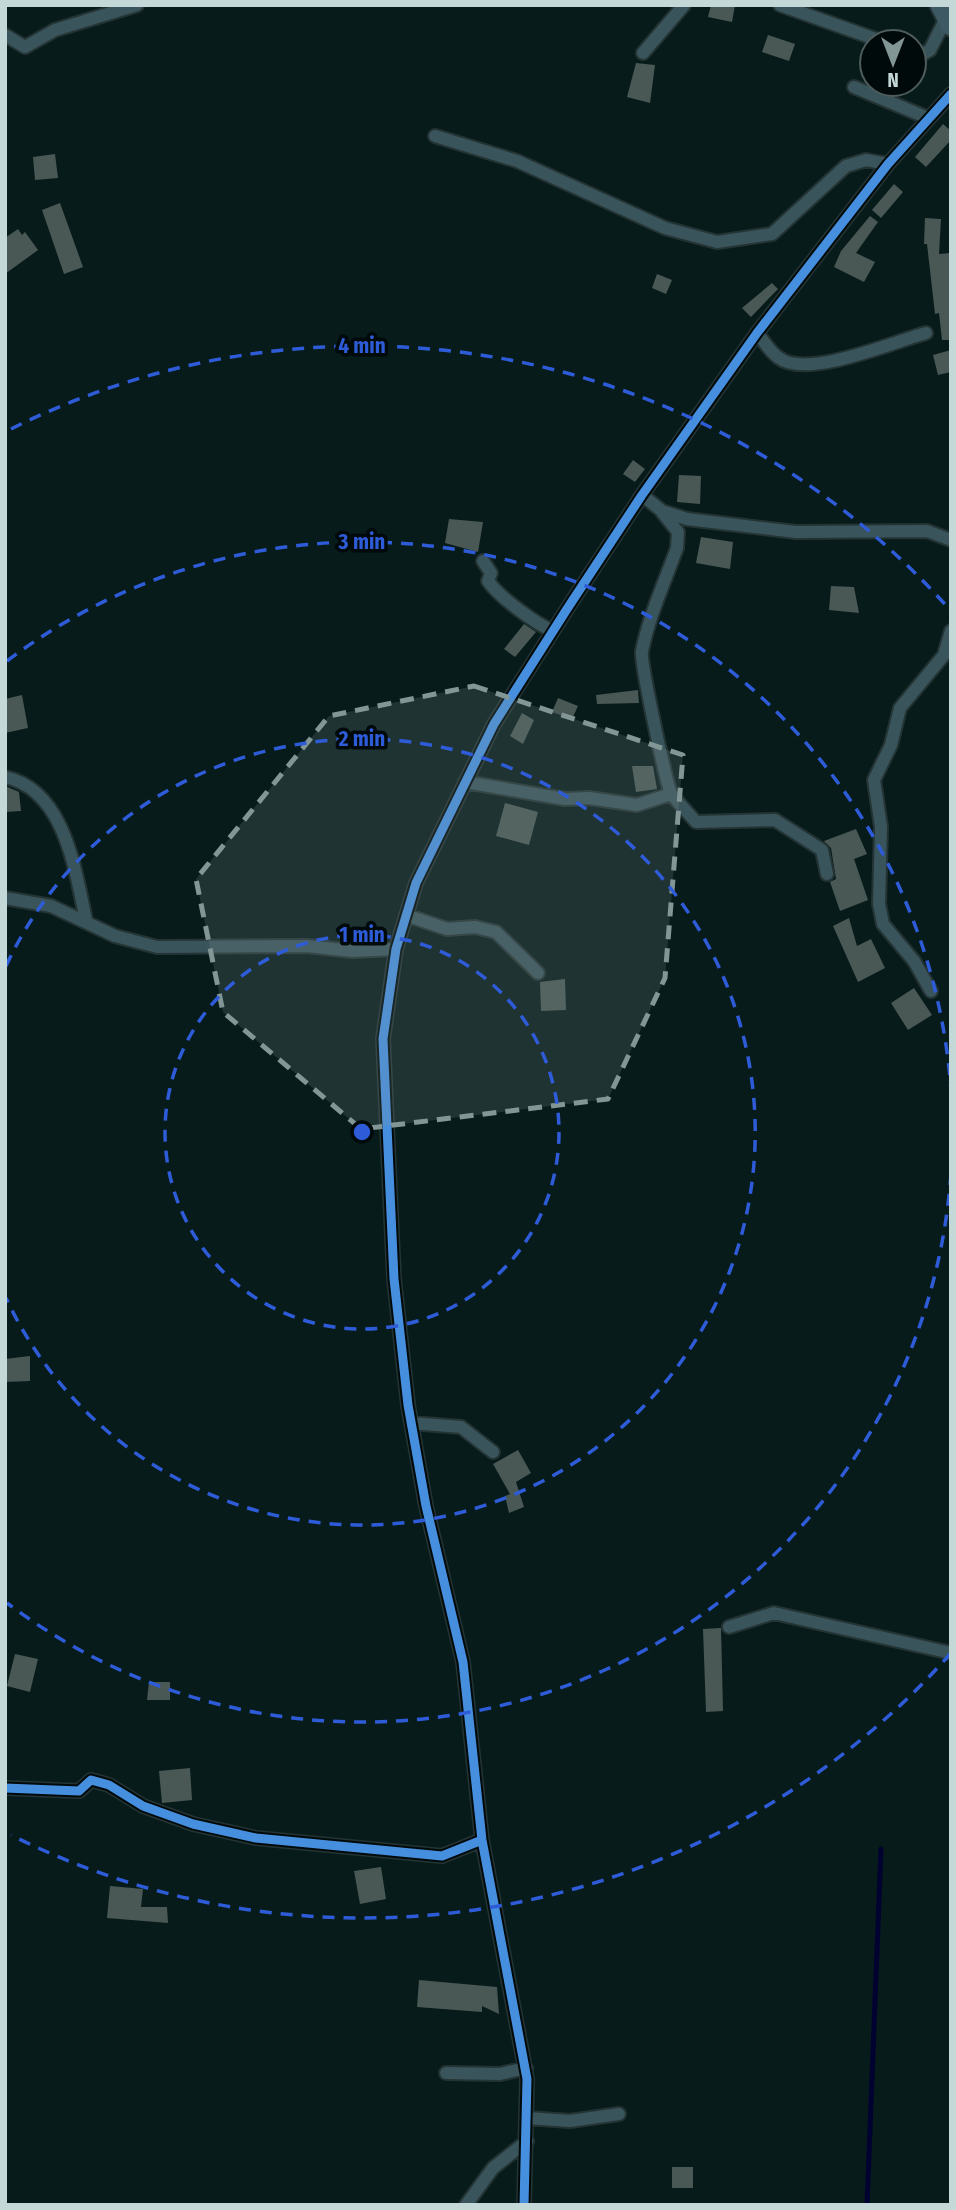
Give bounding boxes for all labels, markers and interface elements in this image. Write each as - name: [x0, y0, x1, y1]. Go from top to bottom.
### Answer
- north arrow: [858, 28, 928, 98]
- text: N: [887, 68, 899, 91]
- text: 4 min: [338, 333, 386, 359]
- text: 3 min: [338, 529, 385, 555]
- text: 2 min: [338, 726, 385, 752]
- text: 1 min: [339, 922, 385, 948]
- centre of rings: [350, 1120, 374, 1144]

